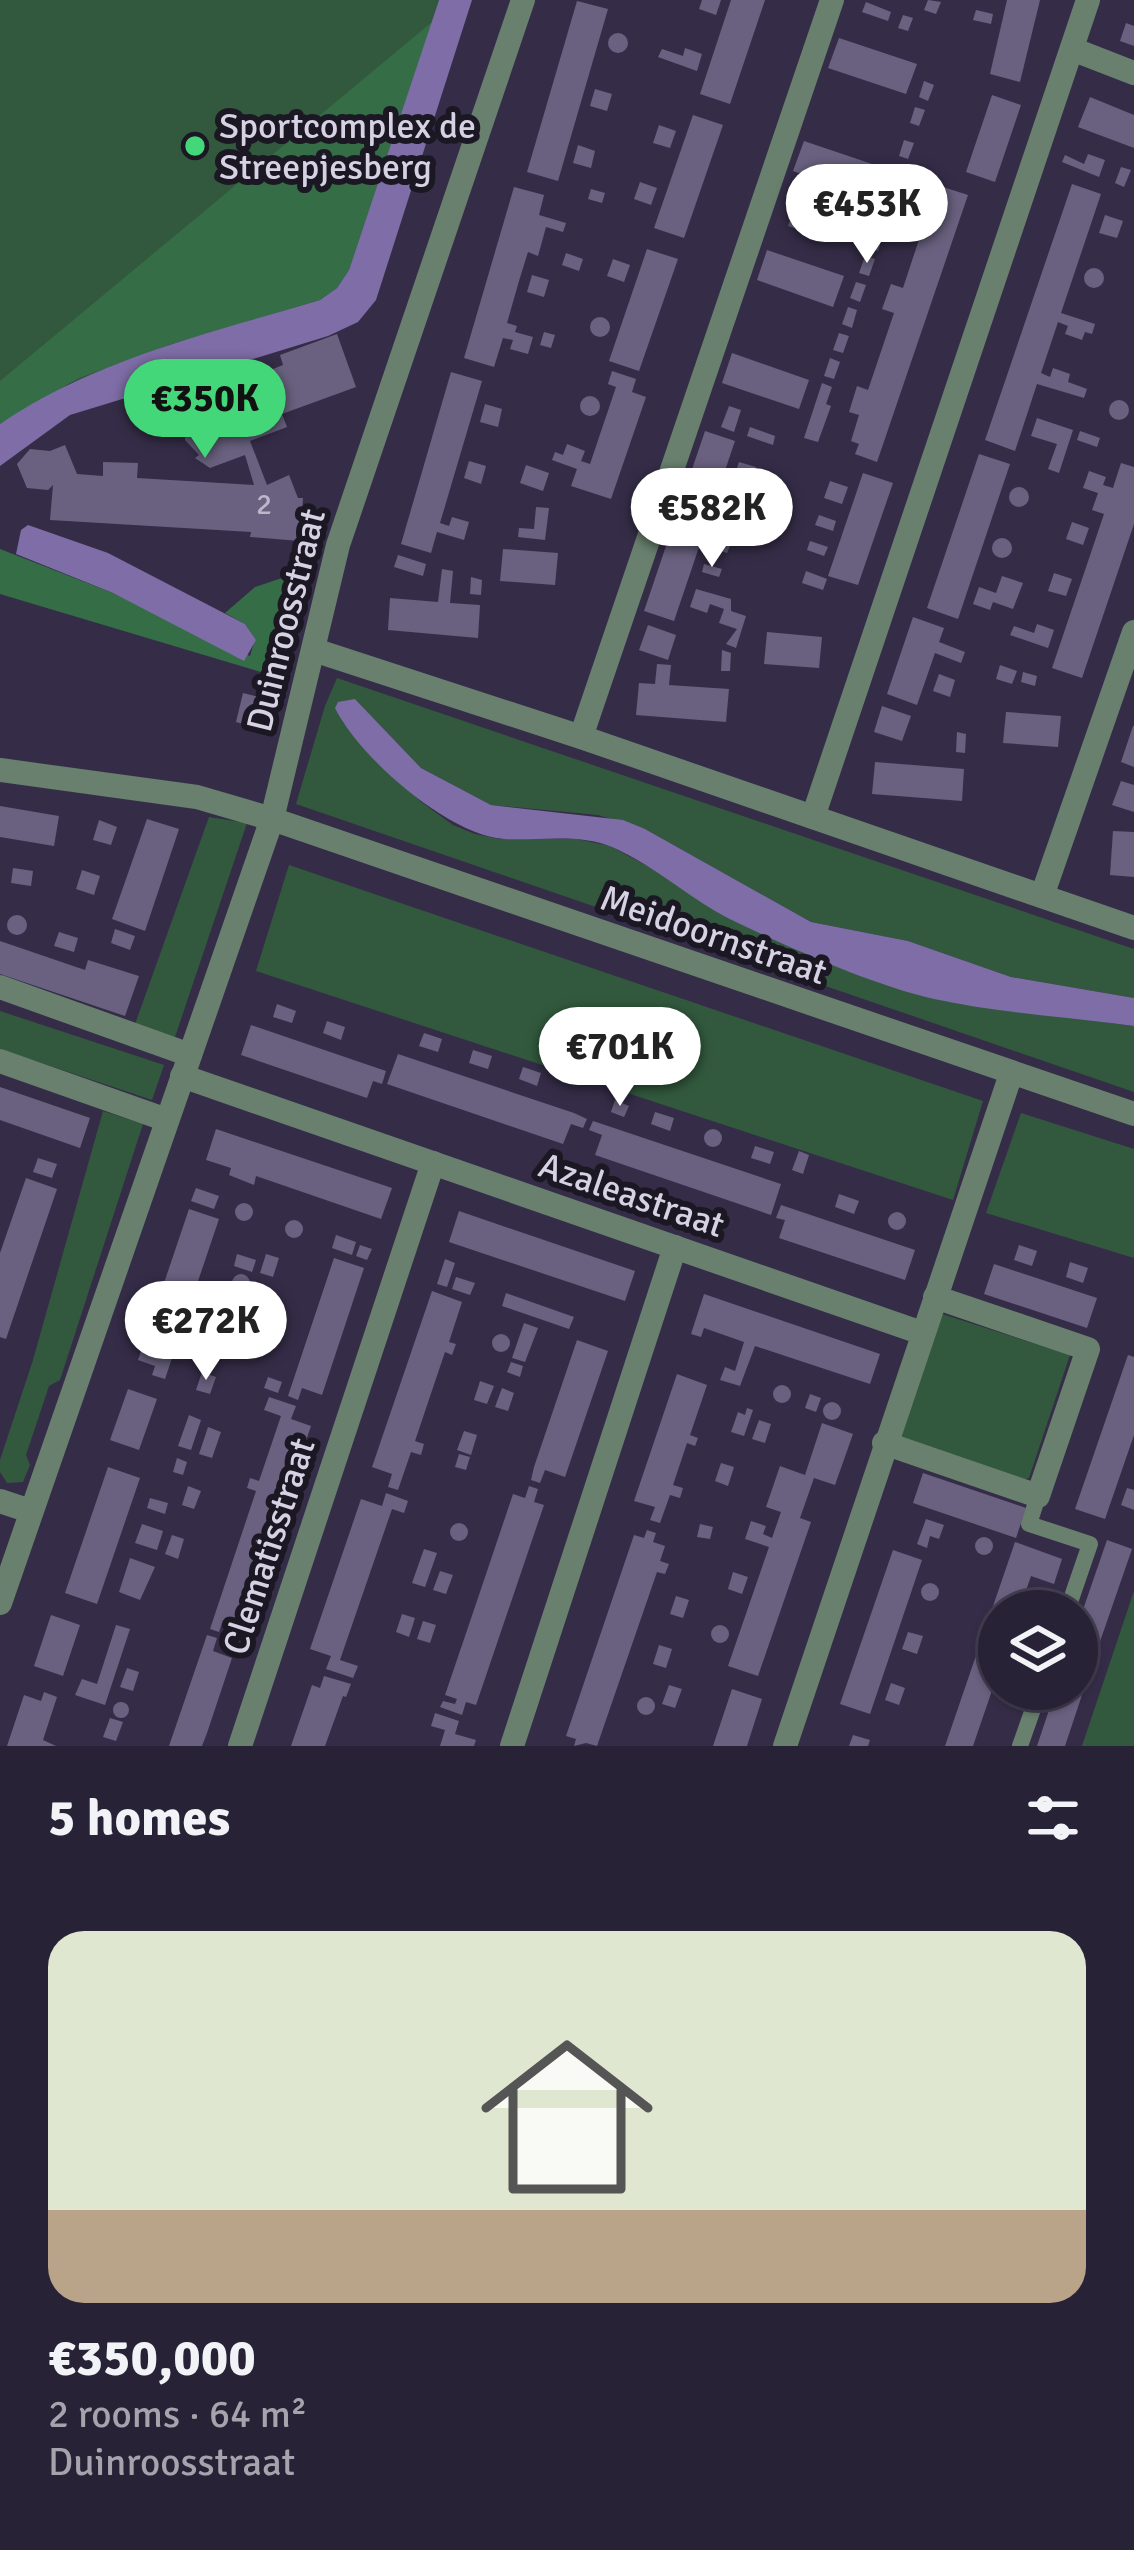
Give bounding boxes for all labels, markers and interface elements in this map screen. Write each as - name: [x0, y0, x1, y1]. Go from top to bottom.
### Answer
- place label: Sportcomplex de Streepjesberg: [219, 104, 476, 190]
- marker: Sportcomplex de Streepjesberg: [182, 133, 208, 159]
- pin: €453K: [783, 164, 951, 266]
- text: €453K: [813, 179, 921, 227]
- pin: €350K: [121, 359, 289, 461]
- text: €350K: [151, 374, 259, 422]
- pin: €582K: [628, 468, 796, 570]
- text: €582K: [658, 483, 766, 531]
- house number: 2: [256, 486, 272, 523]
- street label: Duinroosstraat: [237, 504, 336, 736]
- street label: Meidoornstraat: [594, 876, 833, 995]
- pin: €701K: [536, 1007, 704, 1109]
- text: €701K: [566, 1022, 674, 1070]
- street label: Azaleastraat: [533, 1143, 730, 1248]
- pin: €272K: [122, 1281, 290, 1383]
- text: €272K: [152, 1296, 260, 1344]
- street label: Clematisstraat: [213, 1433, 326, 1660]
- map controls: [978, 1590, 1098, 1710]
- button: layers: [978, 1590, 1098, 1710]
- icon: filters: [1020, 1785, 1086, 1851]
- text: 5 homes: [48, 1787, 230, 1850]
- icon: home: [459, 2009, 675, 2225]
- text: €350,000: [48, 2327, 256, 2390]
- text: 2 rooms · 64 m²: [48, 2390, 307, 2438]
- text: Duinroosstraat: [48, 2438, 295, 2486]

